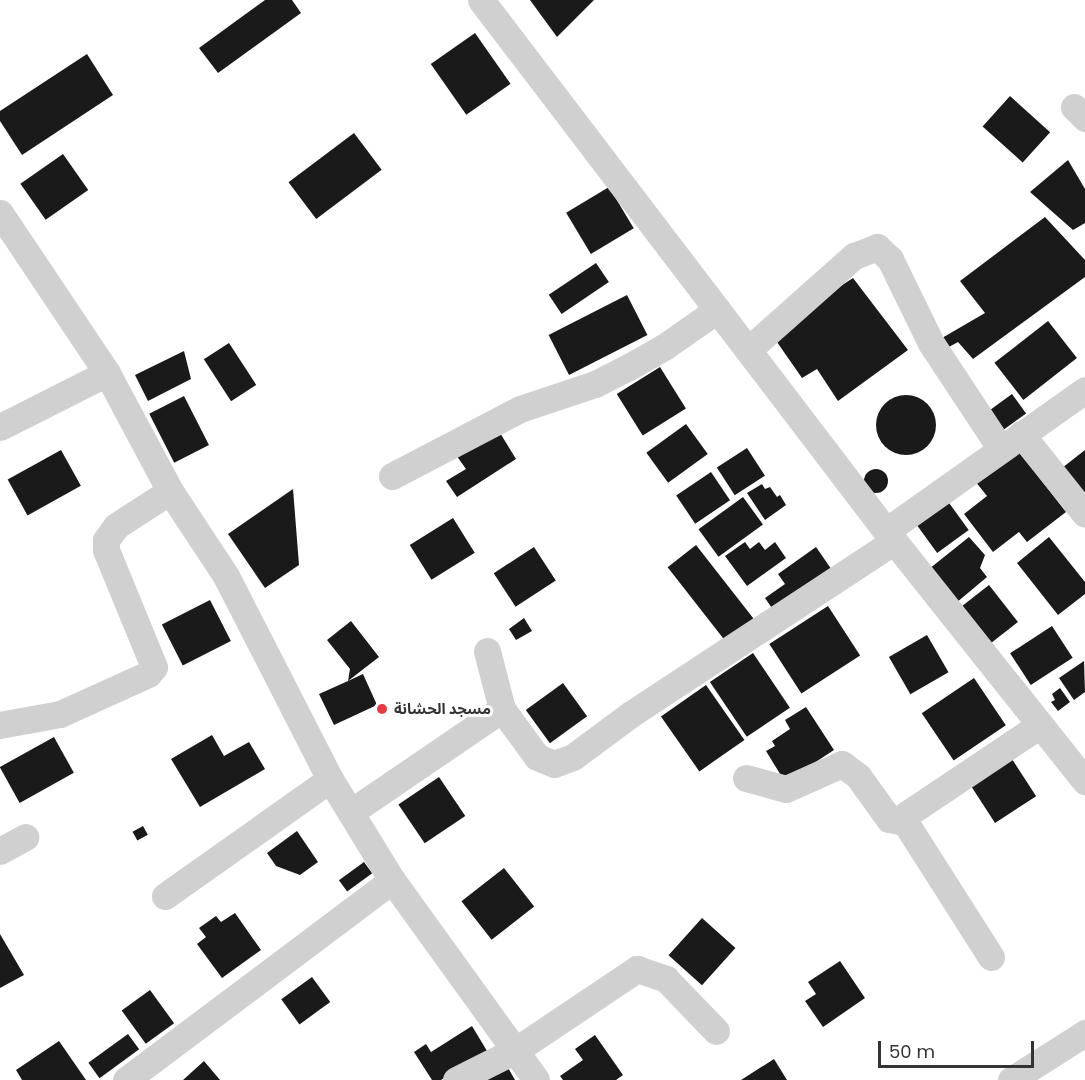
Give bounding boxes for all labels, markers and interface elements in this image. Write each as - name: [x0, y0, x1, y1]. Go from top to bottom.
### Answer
- place label: مسجد الحشانة: [394, 700, 491, 718]
- marker: مسجد الحشانة: [375, 702, 389, 716]
- scale bar: [881, 1029, 1037, 1067]
- text: 50 m: [889, 1039, 935, 1064]

